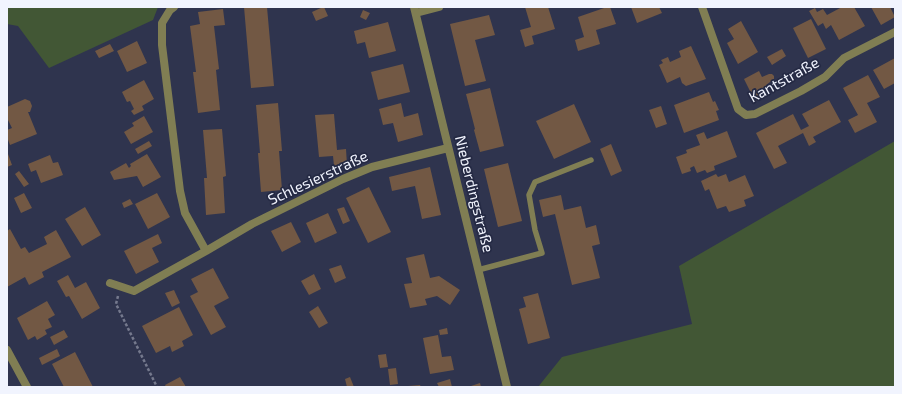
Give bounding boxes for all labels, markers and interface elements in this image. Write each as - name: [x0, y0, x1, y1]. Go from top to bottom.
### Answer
- street label: Kantstraße: [746, 53, 822, 107]
- street label: Nieberdingstraße: [451, 134, 497, 254]
- street label: Schlesierstraße: [265, 147, 371, 209]

